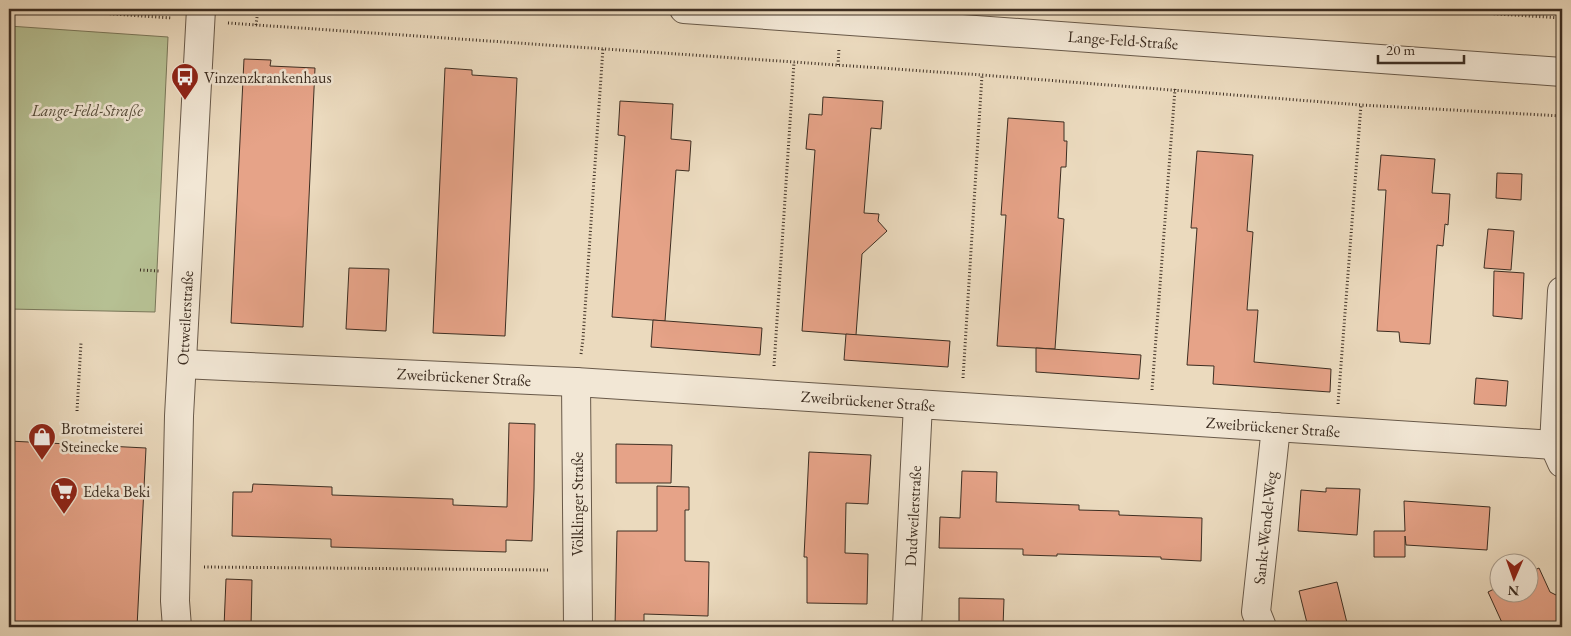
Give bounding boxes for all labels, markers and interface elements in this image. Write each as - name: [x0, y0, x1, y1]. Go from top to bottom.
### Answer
- street label: Lange-Feld-Straße: [1067, 26, 1179, 54]
- scale bar: [1378, 32, 1465, 64]
- text: 20 m: [1386, 40, 1415, 59]
- bus stop icon: Vinzenzkrankenhaus: [170, 62, 200, 101]
- place label: Vinzenzkrankenhaus: [204, 67, 332, 88]
- park label: Lange-Feld-Straße: [30, 100, 143, 121]
- street label: Ottweilerstraße: [172, 270, 198, 366]
- street label: Zweibrückener Straße: [396, 363, 532, 391]
- street label: Zweibrückener Straße: [800, 386, 936, 416]
- street label: Zweibrückener Straße: [1205, 412, 1341, 442]
- place label: Brotmeisterei Steinecke: [61, 418, 143, 457]
- shop icon: Brotmeisterei Steinecke: [27, 422, 57, 461]
- street label: Völklinger Straße: [567, 452, 588, 556]
- street label: Dudweilerstraße: [900, 465, 926, 567]
- street label: Sankt-Wendel-Weg: [1249, 469, 1281, 586]
- supermarket icon: Edeka Beki: [49, 476, 79, 515]
- place label: Edeka Beki: [83, 481, 150, 502]
- north arrow: [1488, 554, 1538, 604]
- text: N: [1507, 582, 1520, 600]

